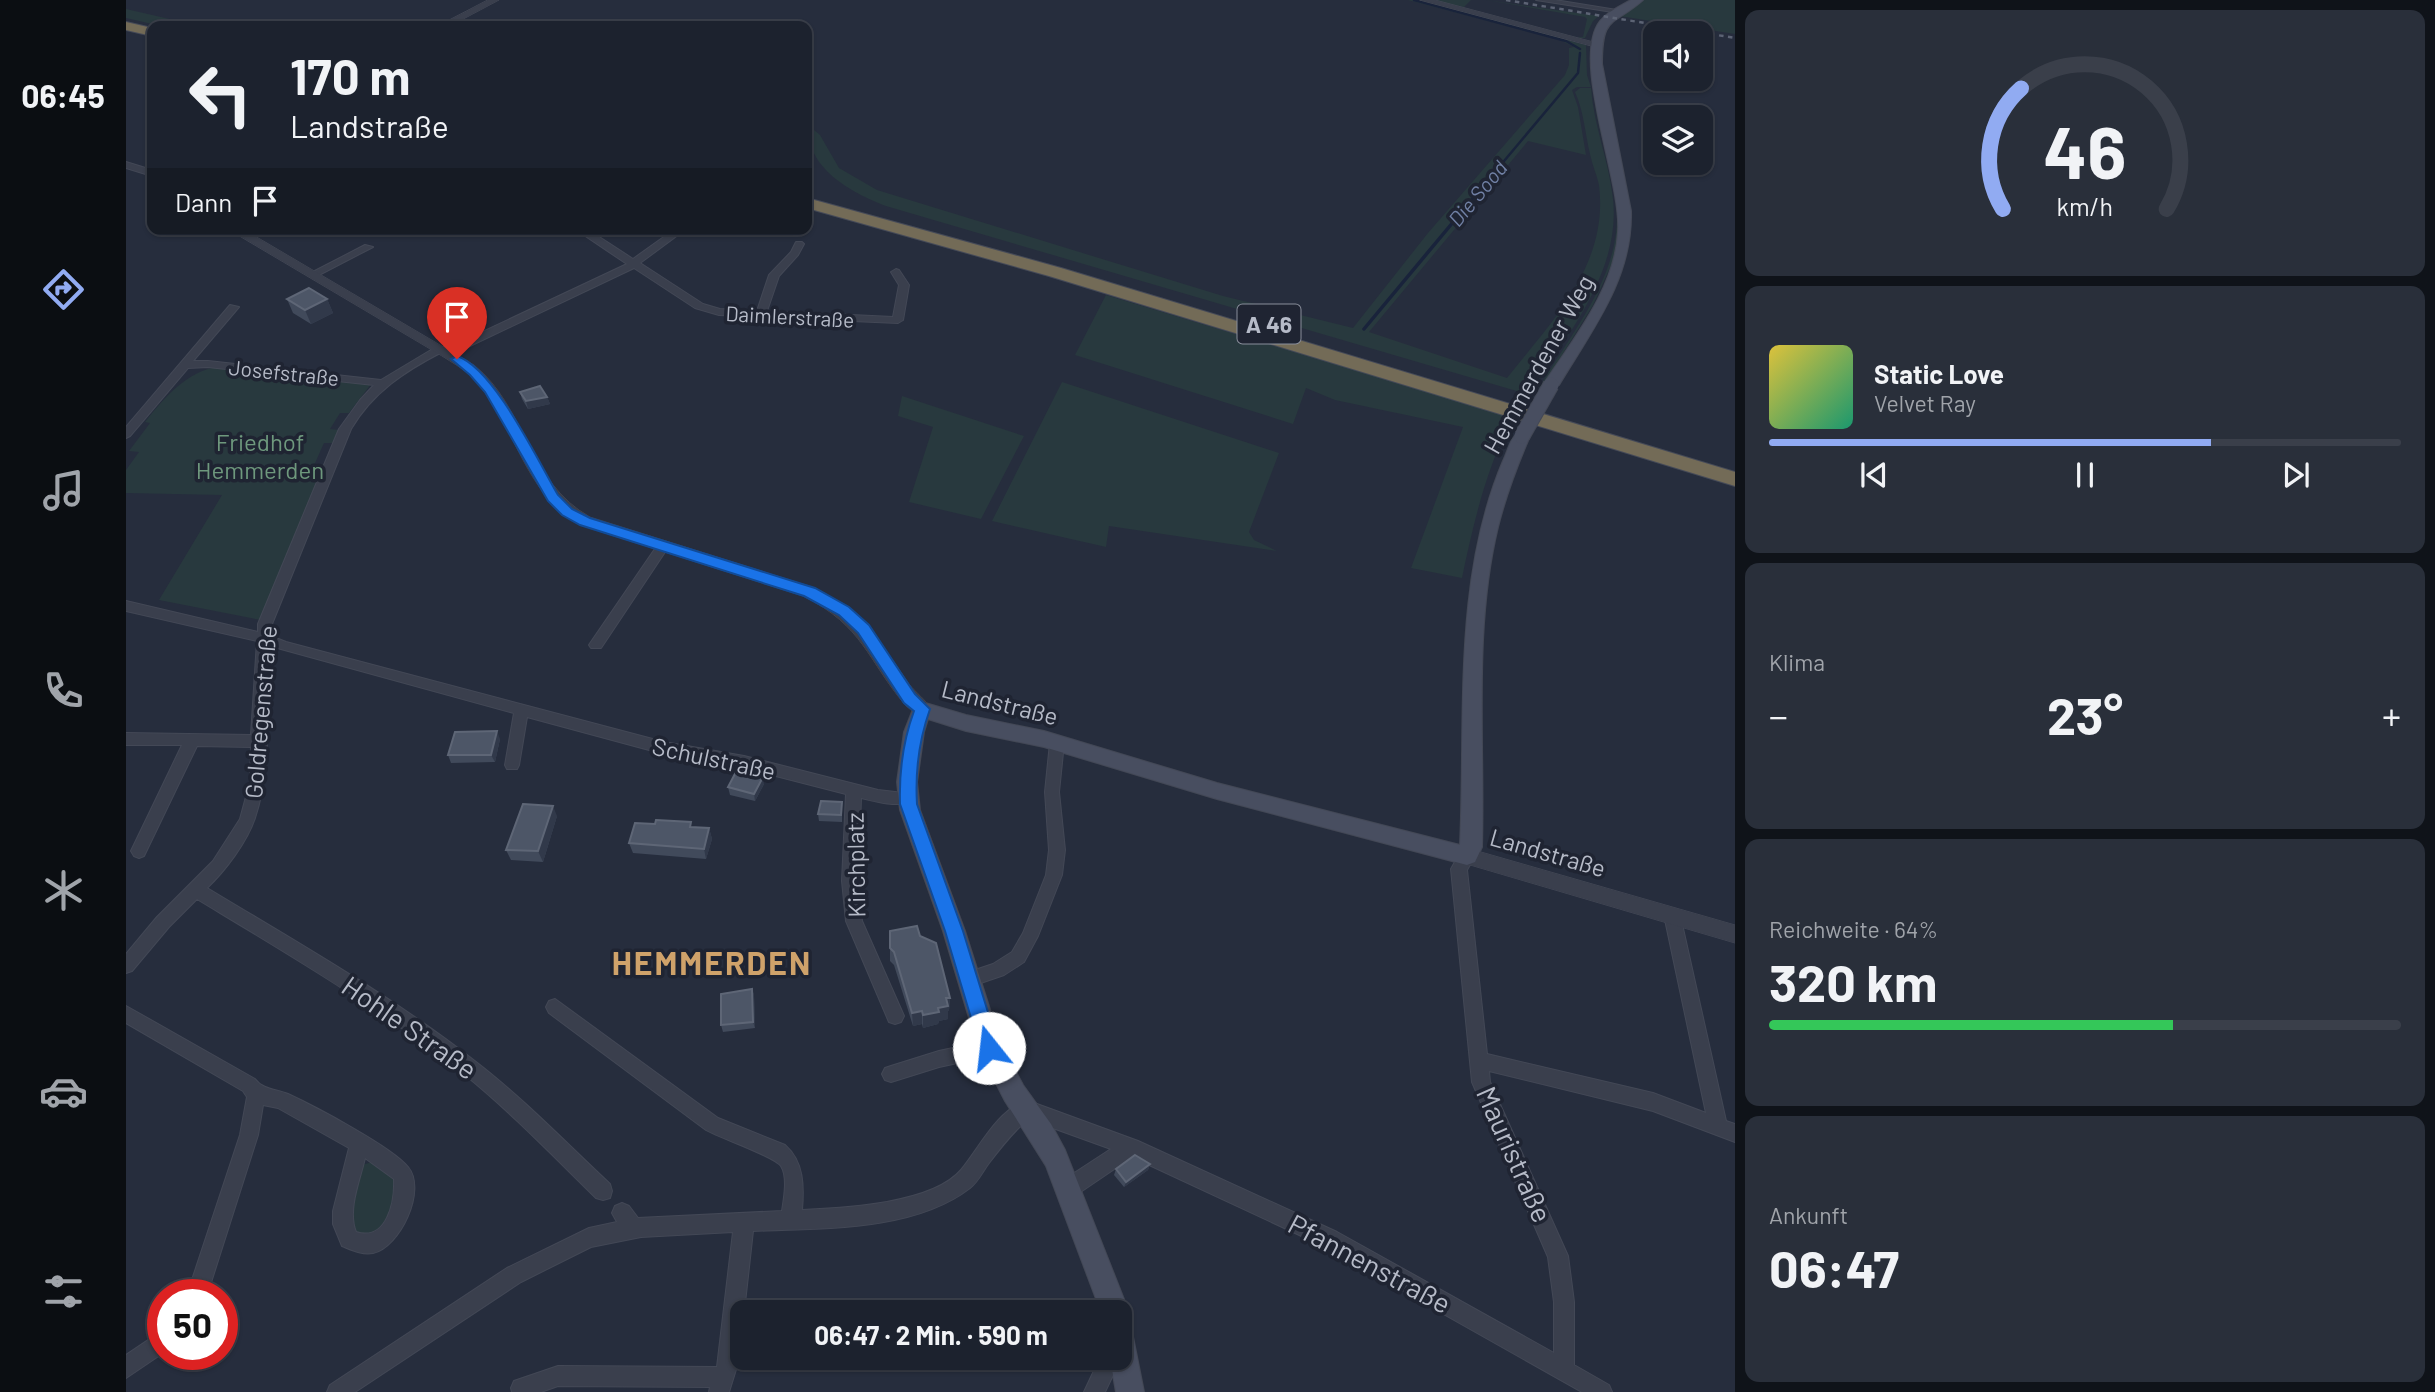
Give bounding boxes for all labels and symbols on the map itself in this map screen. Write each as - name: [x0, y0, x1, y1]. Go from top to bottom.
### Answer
- water label: Die Sood: [1442, 155, 1512, 231]
- street label: Hemmerdener Weg: [1477, 270, 1599, 458]
- pin: [427, 287, 487, 359]
- street label: Daimlerstraße: [725, 300, 855, 332]
- road number: A 46: [1238, 304, 1300, 344]
- street label: Josefstraße: [228, 354, 340, 390]
- park label: Friedhof Hemmerden: [196, 427, 324, 484]
- street label: Goldregenstraße: [238, 624, 282, 800]
- street label: Landstraße: [939, 674, 1061, 730]
- street label: Schulstraße: [650, 731, 778, 785]
- street label: Kirchplatz: [840, 812, 870, 918]
- street label: Landstraße: [1487, 822, 1609, 882]
- district label: HEMMERDEN: [612, 943, 812, 981]
- street label: Hohle Straße: [336, 968, 484, 1086]
- position arrow: [952, 1011, 1026, 1085]
- street label: Mauristraße: [1470, 1081, 1560, 1227]
- street label: Pfannenstraße: [1283, 1206, 1457, 1320]
- speed limit sign: 50: [147, 1279, 238, 1370]

